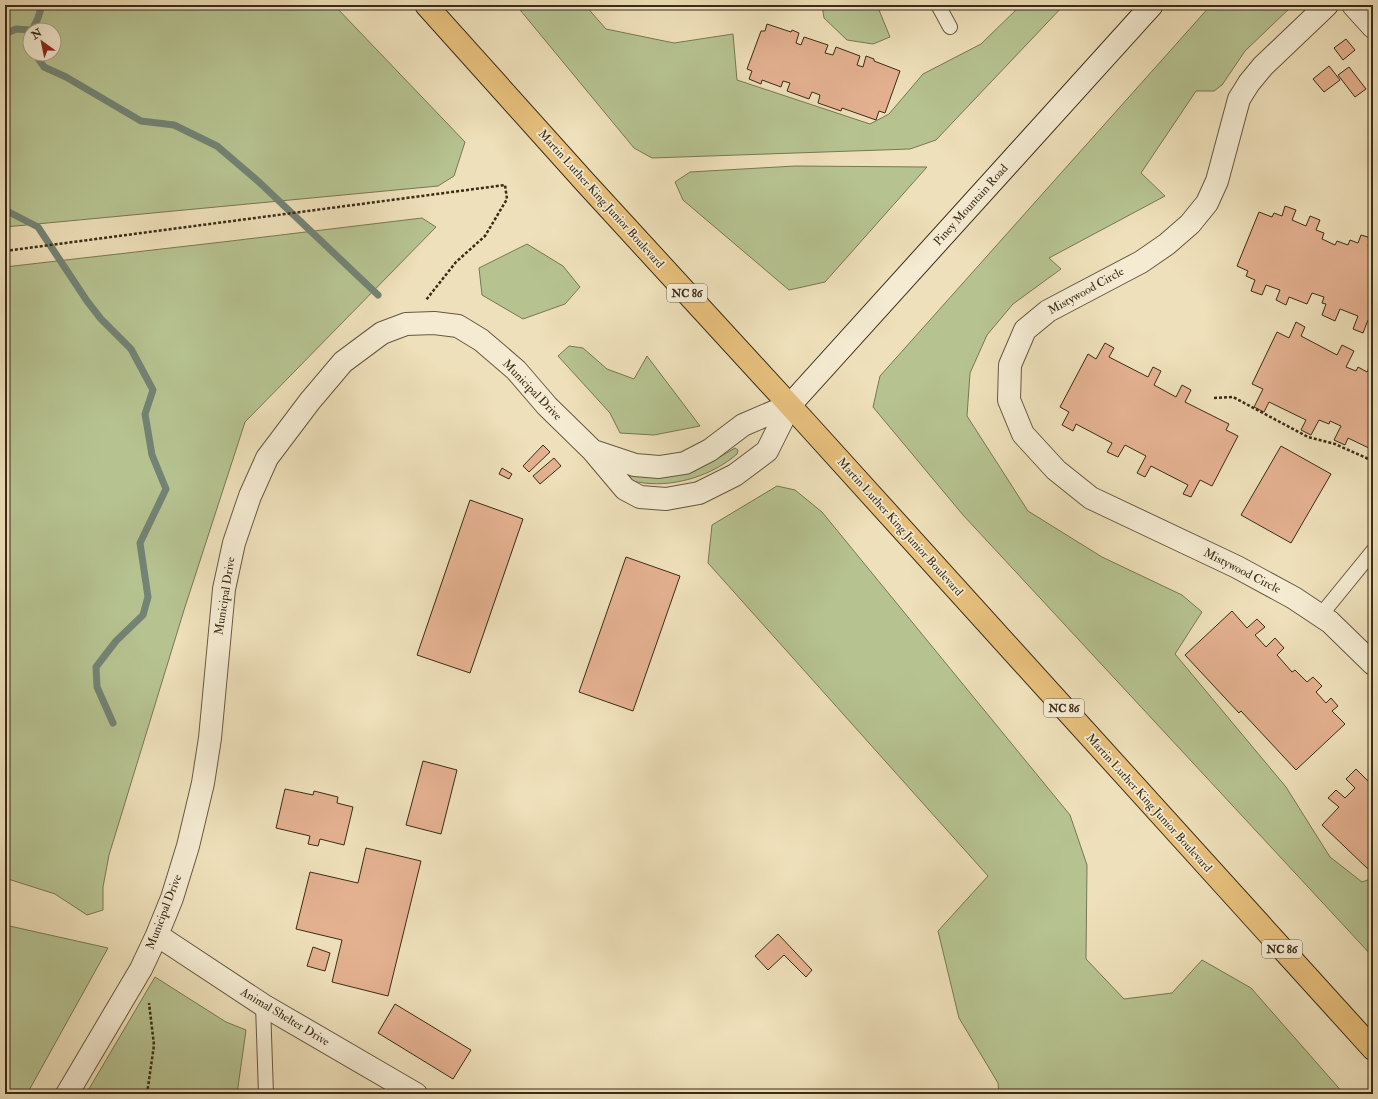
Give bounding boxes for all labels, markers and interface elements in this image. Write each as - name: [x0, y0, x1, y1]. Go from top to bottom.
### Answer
- north arrow: [22, 22, 62, 62]
- text: N: [28, 25, 45, 43]
- street label: Martin Luther King Junior Boulevard: [535, 127, 667, 271]
- street label: Piney Mountain Road: [930, 161, 1012, 249]
- street label: Mistywood Circle: [1045, 264, 1127, 318]
- road number: NC 86: [667, 284, 707, 302]
- street label: Municipal Drive: [499, 356, 565, 424]
- street label: Martin Luther King Junior Boulevard: [834, 455, 966, 599]
- street label: Mistywood Circle: [1201, 545, 1283, 597]
- street label: Municipal Drive: [211, 556, 239, 636]
- road number: NC 86: [1044, 699, 1084, 717]
- street label: Martin Luther King Junior Boulevard: [1083, 731, 1215, 875]
- street label: Municipal Drive: [143, 872, 185, 952]
- road number: NC 86: [1262, 940, 1302, 958]
- street label: Animal Shelter Drive: [237, 984, 332, 1049]

